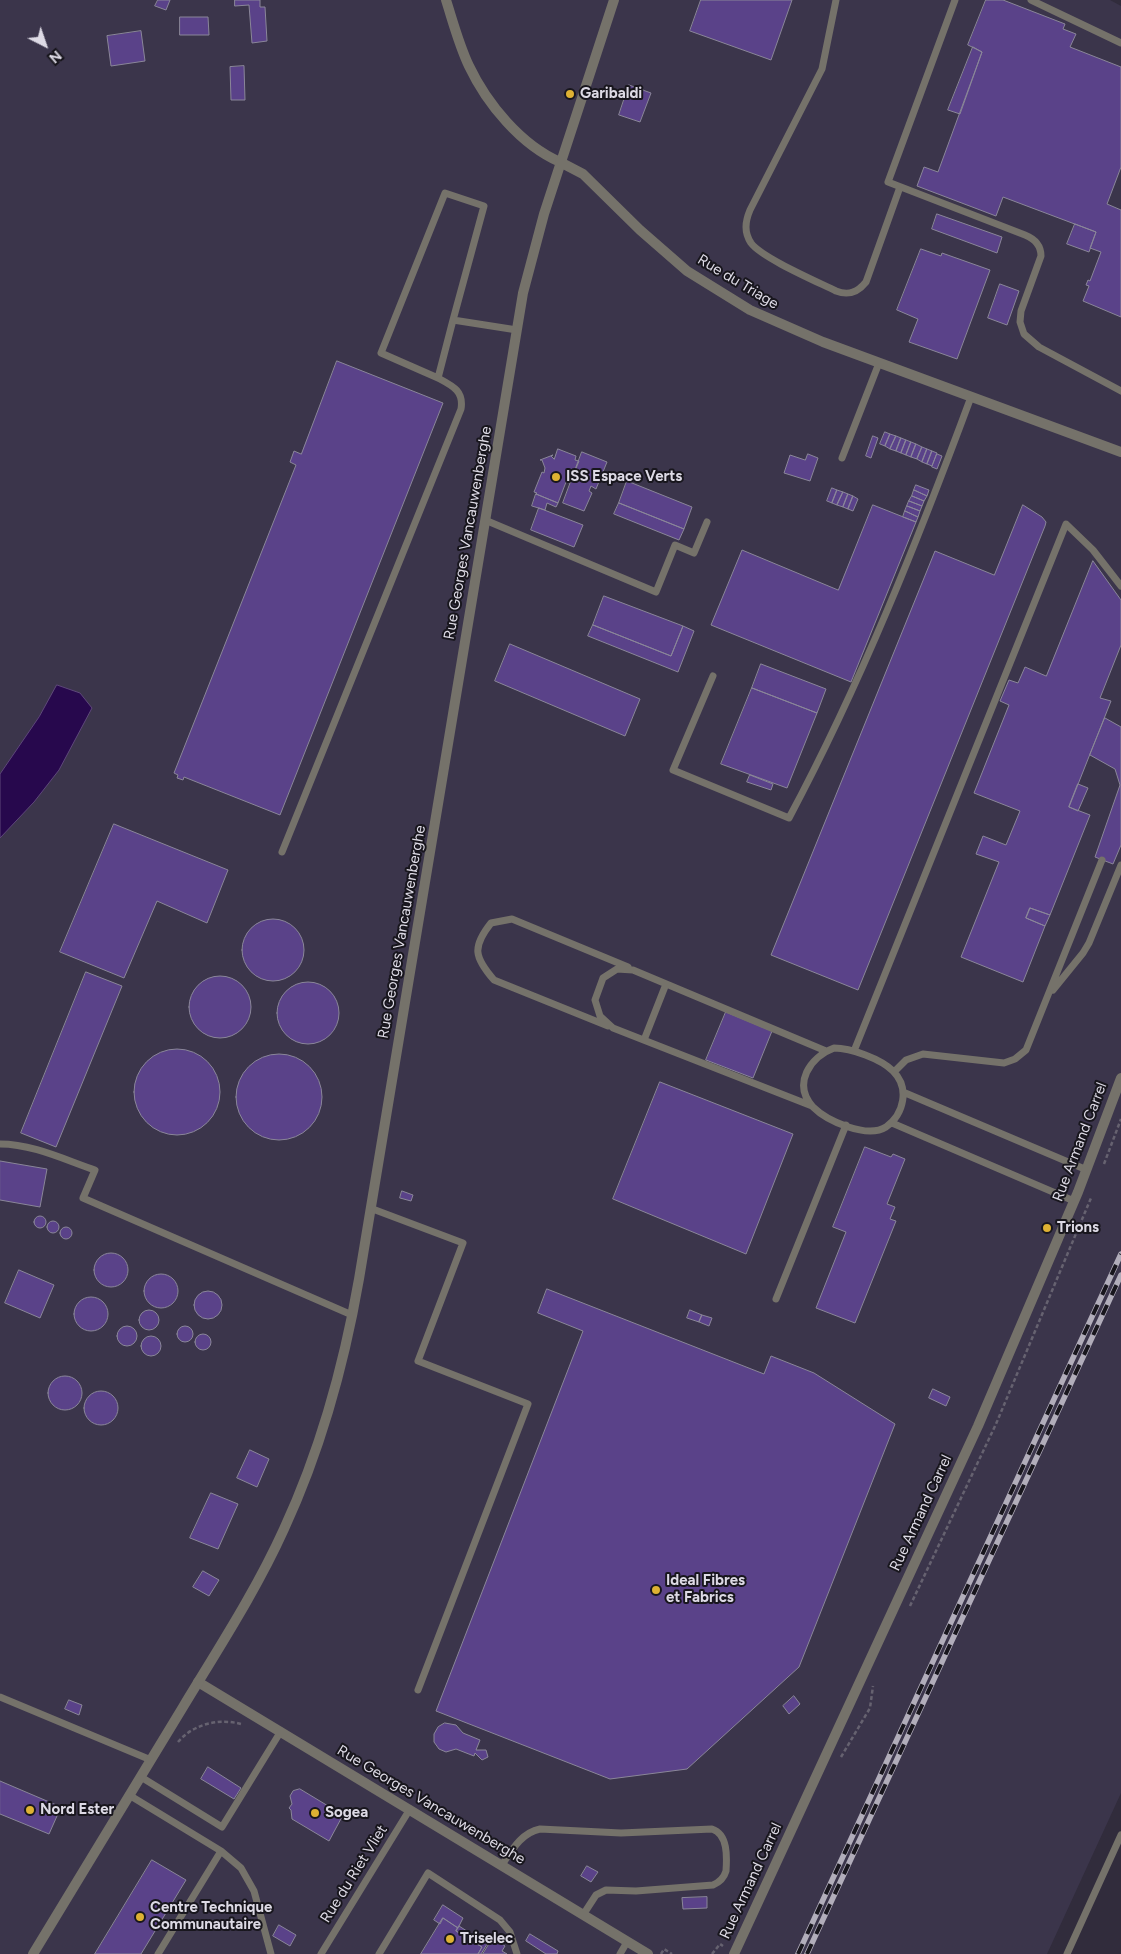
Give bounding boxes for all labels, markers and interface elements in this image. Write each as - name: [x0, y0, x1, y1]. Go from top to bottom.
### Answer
- north arrow: [20, 20, 70, 70]
- text: N: [46, 47, 65, 67]
- place label: Garibaldi: [580, 85, 642, 103]
- marker: Garibaldi: [564, 88, 576, 100]
- street label: Rue du Triage: [694, 251, 782, 313]
- street label: Rue Georges Vancauwenberghe: [440, 425, 496, 641]
- place label: ISS Espace Verts: [566, 468, 682, 486]
- marker: ISS Espace Verts: [550, 471, 562, 483]
- street label: Rue Georges Vancauwenberghe: [374, 824, 430, 1040]
- street label: Rue Armand Carrel: [1049, 1080, 1111, 1204]
- place label: Trions: [1057, 1219, 1099, 1237]
- marker: Trions: [1041, 1222, 1053, 1234]
- street label: Rue Armand Carrel: [886, 1452, 956, 1574]
- place label: Ideal Fibres et Fabrics: [666, 1572, 745, 1607]
- marker: Ideal Fibres et Fabrics: [650, 1584, 662, 1596]
- street label: Rue Georges Vancauwenberghe: [334, 1742, 528, 1868]
- place label: Nord Ester: [40, 1801, 114, 1819]
- marker: Nord Ester: [24, 1804, 36, 1816]
- place label: Sogea: [325, 1804, 368, 1822]
- marker: Sogea: [309, 1807, 321, 1819]
- street label: Rue Armand Carrel: [716, 1820, 786, 1942]
- street label: Rue du Riet Vliet: [317, 1822, 391, 1926]
- place label: Centre Technique Communautaire: [150, 1899, 272, 1934]
- marker: Centre Technique Communautaire: [134, 1911, 146, 1923]
- place label: Triselec: [460, 1930, 513, 1948]
- marker: Triselec: [444, 1933, 456, 1945]

